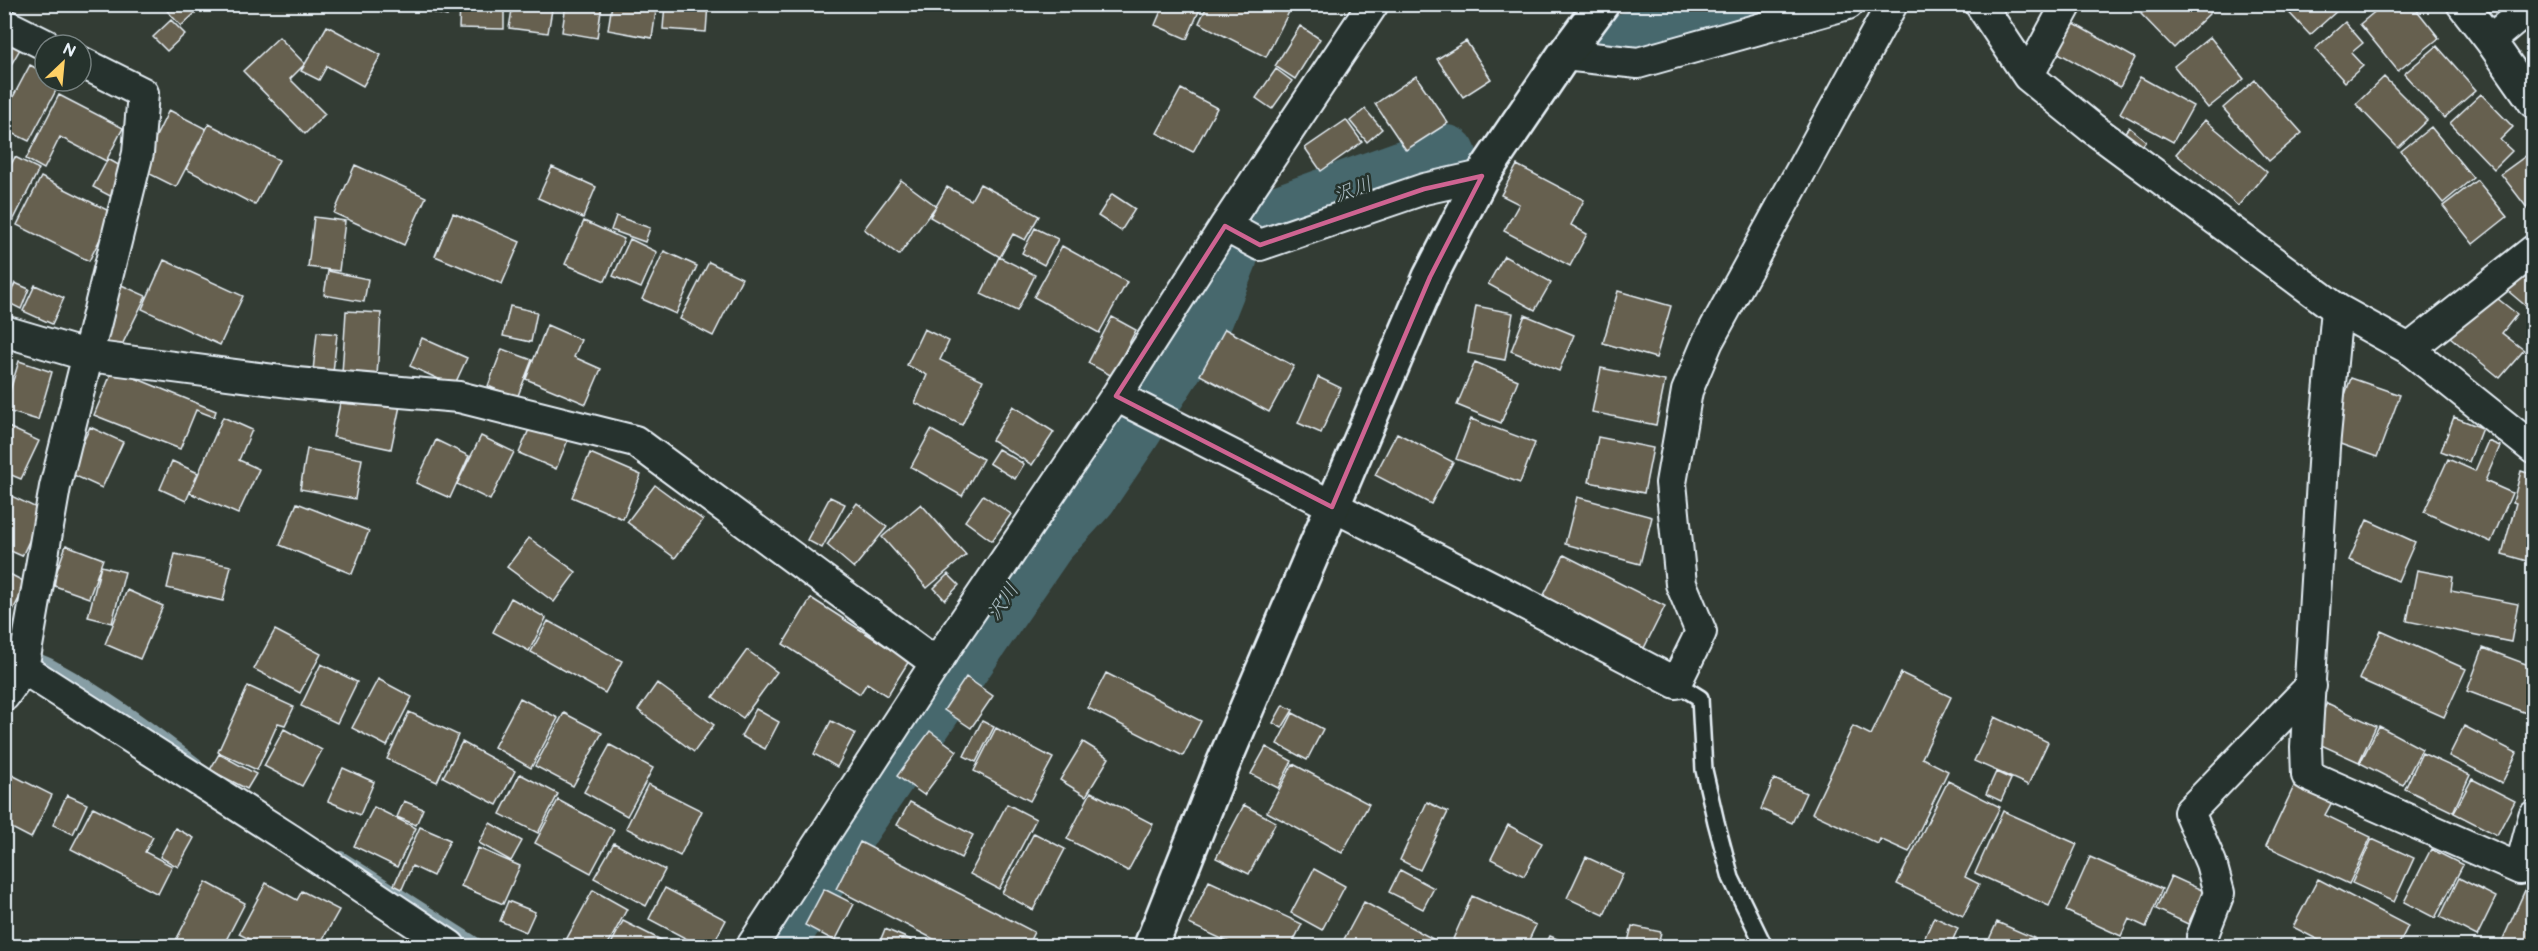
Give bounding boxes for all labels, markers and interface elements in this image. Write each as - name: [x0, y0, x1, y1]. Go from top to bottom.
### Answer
- north arrow: [33, 33, 93, 93]
- text: N: [59, 40, 78, 62]
- water label: 沢川: [1330, 172, 1376, 208]
- water label: 沢川: [982, 579, 1024, 625]

